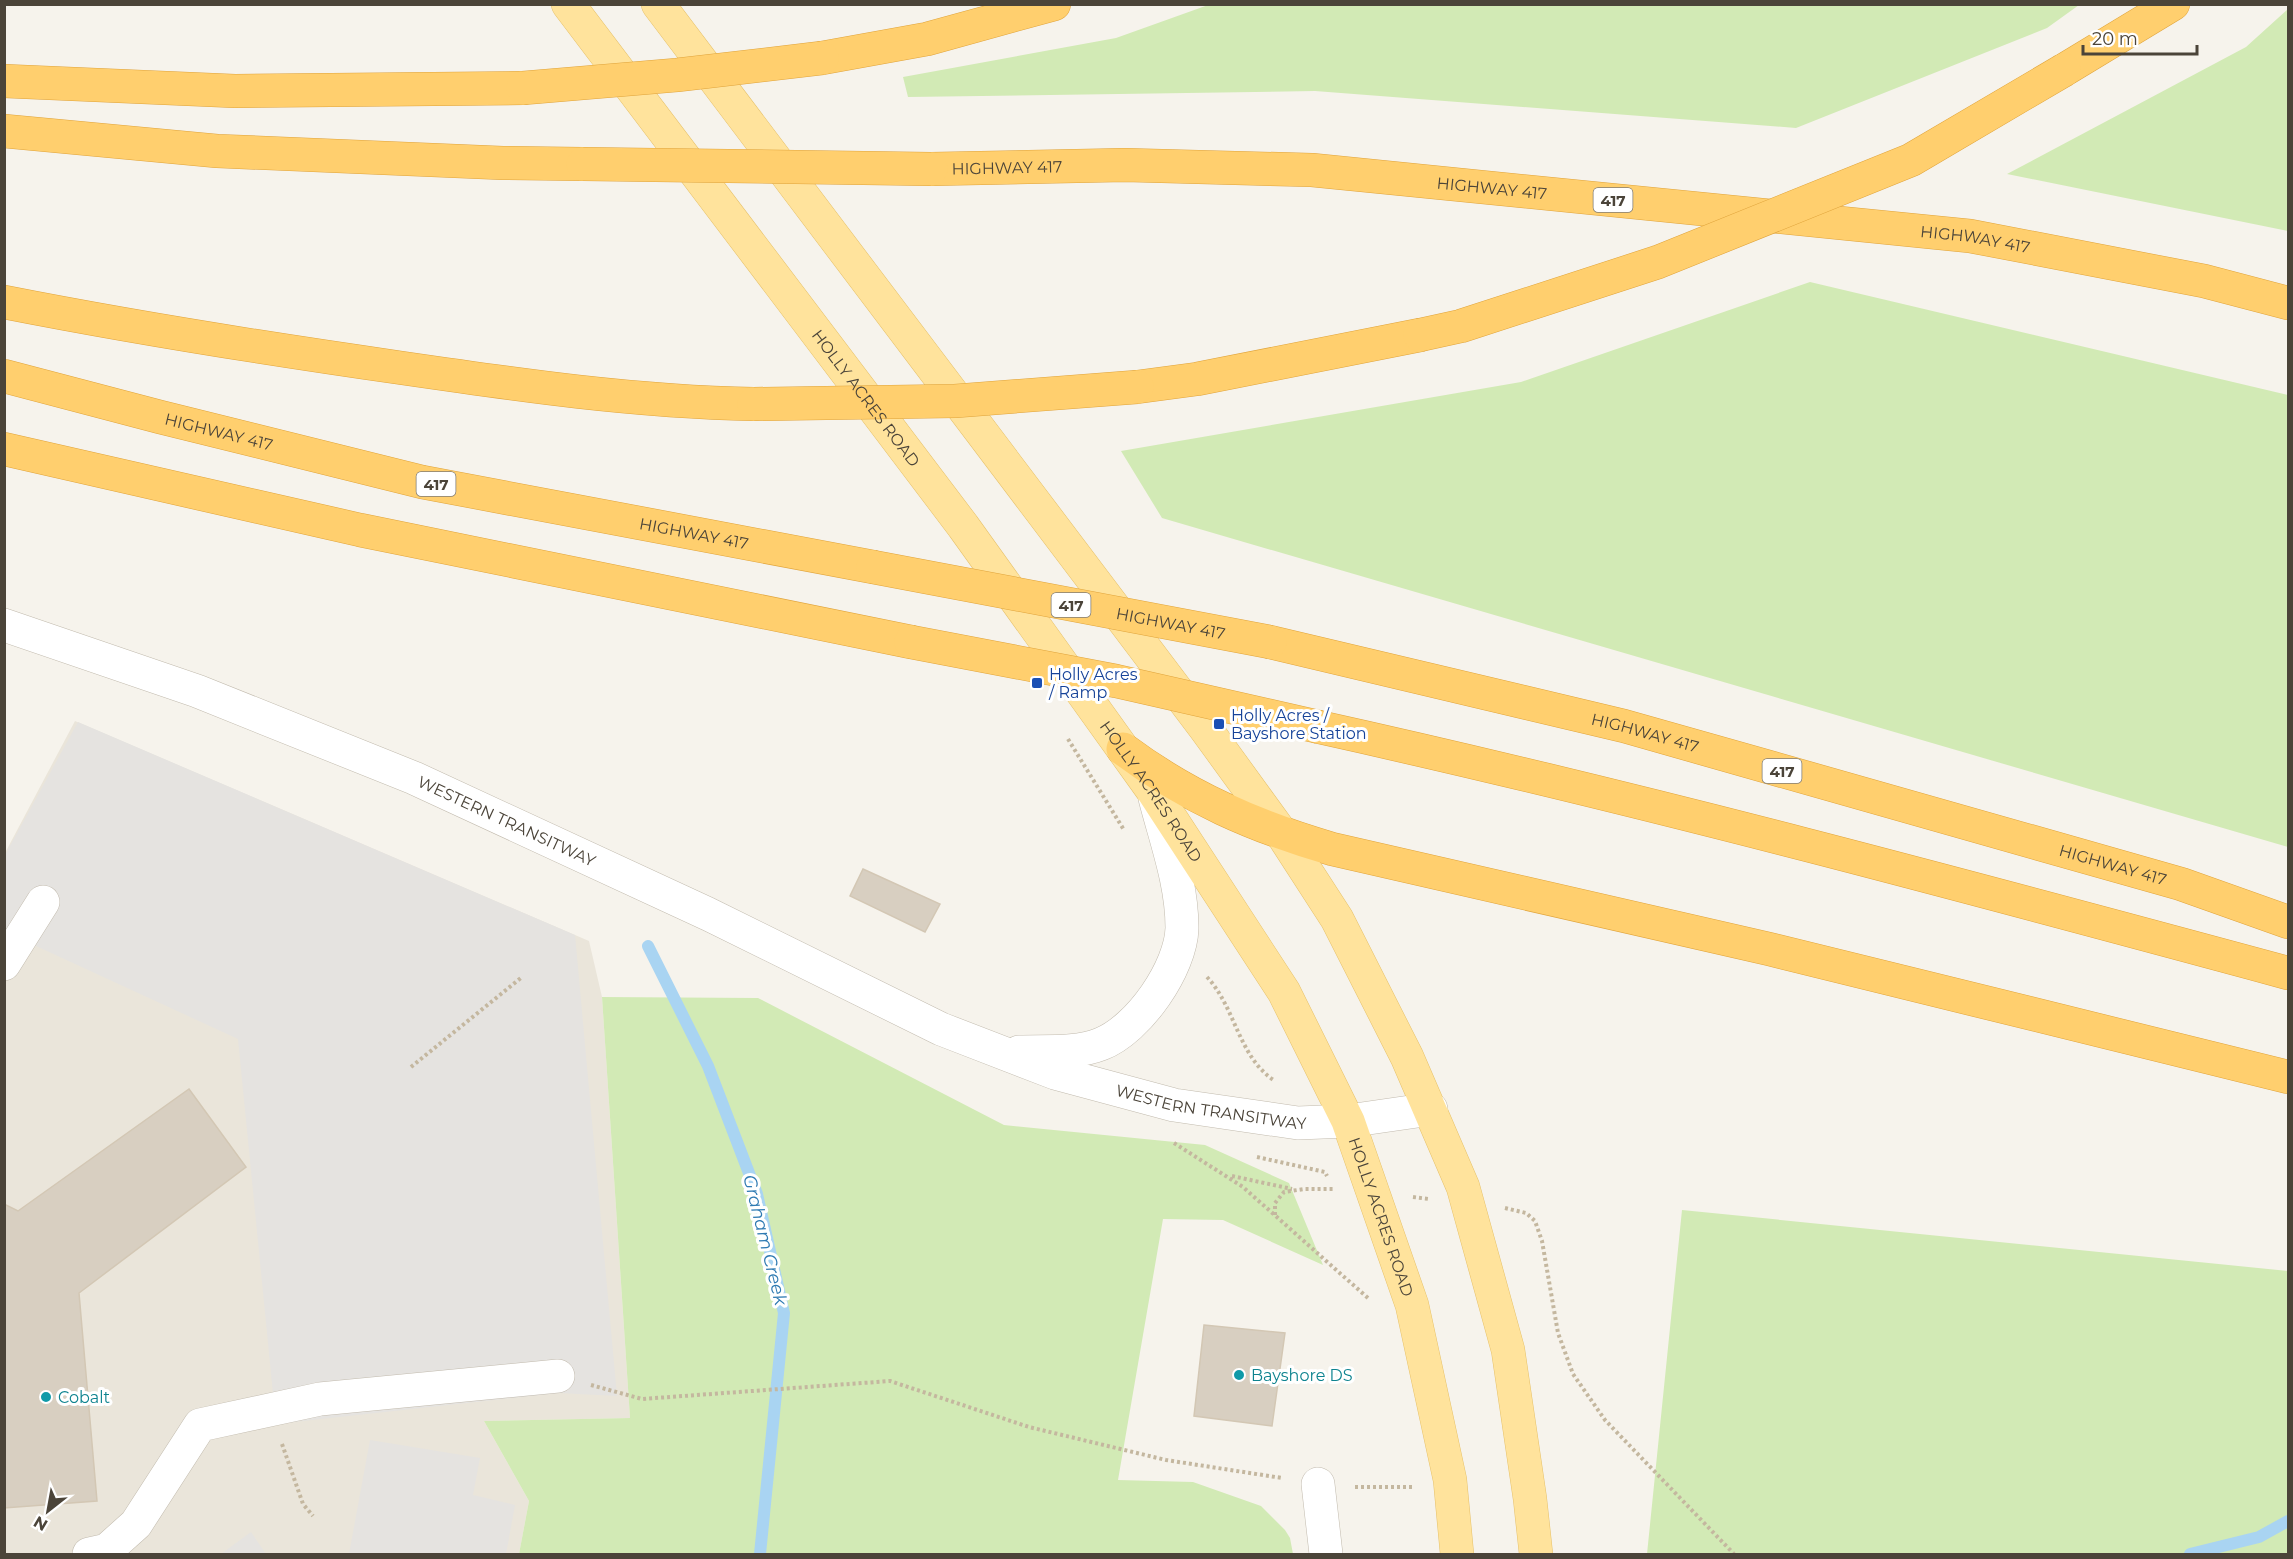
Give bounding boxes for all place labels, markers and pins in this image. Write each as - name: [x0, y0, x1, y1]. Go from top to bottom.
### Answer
- place label: Holly Acres / Ramp: [1048, 665, 1138, 702]
- marker: Holly Acres / Ramp: [1030, 676, 1044, 690]
- place label: Holly Acres / Bayshore Station: [1231, 706, 1367, 743]
- marker: Holly Acres / Bayshore Station: [1212, 717, 1226, 731]
- place label: Bayshore DS: [1251, 1366, 1353, 1385]
- marker: Bayshore DS: [1232, 1368, 1246, 1382]
- place label: Cobalt: [58, 1388, 110, 1407]
- marker: Cobalt: [39, 1390, 53, 1404]

